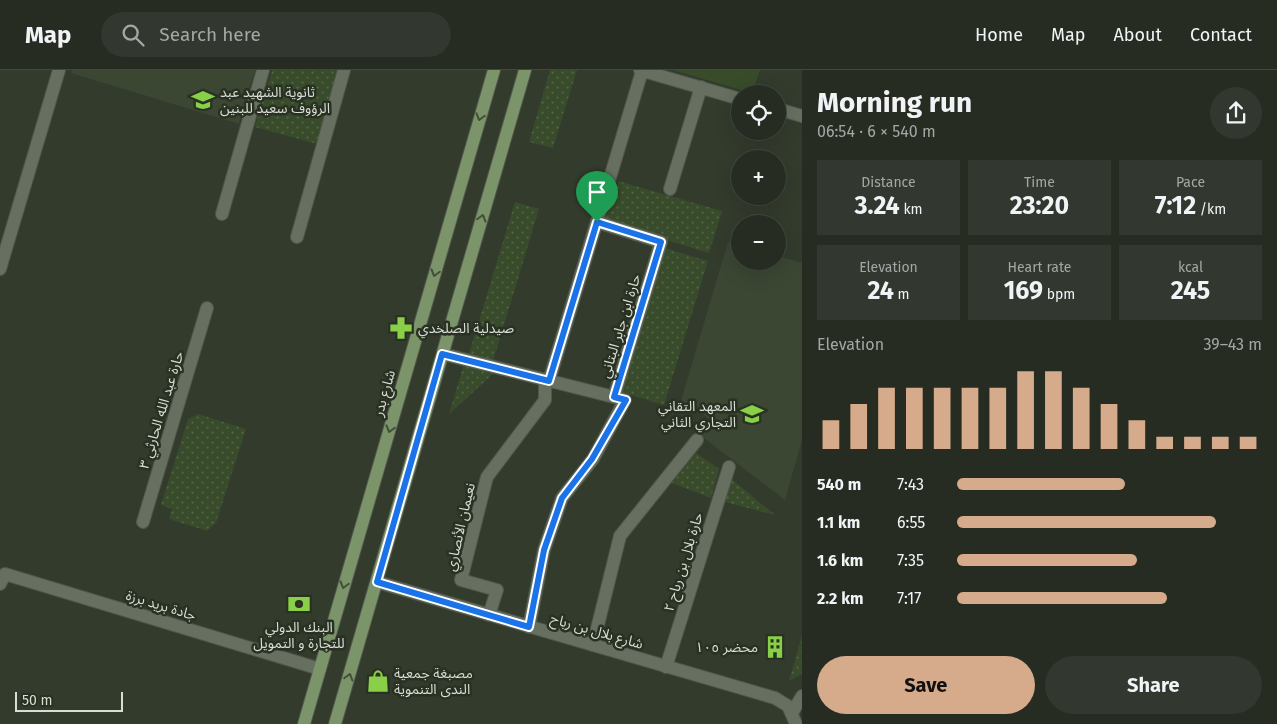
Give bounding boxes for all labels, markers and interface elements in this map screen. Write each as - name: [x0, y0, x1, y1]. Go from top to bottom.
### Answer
- search box: [101, 12, 451, 57]
- text: Map: [25, 21, 71, 49]
- icon: search: [119, 21, 147, 49]
- text: Search here: [159, 23, 261, 46]
- text: Home: [975, 24, 1023, 46]
- text: Map: [1051, 24, 1085, 46]
- text: About: [1113, 24, 1162, 46]
- text: Contact: [1190, 24, 1252, 46]
- place label: ثانوية الشهيد عبد الرؤوف سعيد للبنين: [220, 84, 330, 117]
- map controls: [731, 85, 786, 270]
- button: locate: [731, 85, 786, 140]
- text: Morning run: [817, 86, 972, 119]
- school or university icon: ثانوية الشهيد عبد الرؤوف سعيد للبنين: [190, 87, 216, 113]
- button: share: [1210, 87, 1262, 139]
- one-way arrow: [475, 112, 486, 121]
- text: 06:54 · 6 × 540 m: [817, 122, 936, 141]
- button: +: [731, 150, 786, 205]
- pin: [576, 171, 618, 222]
- text: Distance: [861, 174, 916, 191]
- text: Time: [1024, 174, 1055, 191]
- text: Pace: [1176, 174, 1205, 191]
- icon: arrive: [583, 178, 611, 206]
- text: 3.24: [854, 191, 900, 221]
- text: 23:20: [1010, 191, 1069, 221]
- text: 7:12: [1155, 191, 1196, 221]
- text: km: [900, 201, 923, 218]
- text: /km: [1196, 201, 1226, 218]
- one-way arrow: [476, 215, 486, 223]
- button: −: [731, 215, 786, 270]
- text: Elevation: [859, 259, 918, 276]
- text: Heart rate: [1008, 259, 1071, 276]
- text: kcal: [1178, 259, 1203, 276]
- one-way arrow: [430, 268, 440, 277]
- street label: حارة ابن جابر البتاني: [597, 272, 647, 381]
- text: 24: [867, 276, 894, 306]
- text: 169: [1004, 276, 1043, 306]
- text: 245: [1171, 276, 1210, 306]
- text: m: [894, 286, 910, 303]
- text: bpm: [1043, 286, 1075, 303]
- pharmacy icon: صيدلية الصلخدي: [388, 315, 414, 341]
- place label: صيدلية الصلخدي: [418, 320, 515, 339]
- text: Elevation: [817, 335, 884, 354]
- text: 39–43 m: [1203, 335, 1262, 354]
- street label: حارة عبد الله الحارثي ٣: [136, 349, 190, 472]
- street label: شارع بدر: [370, 368, 401, 420]
- place label: المعهد التقاني التجاري الثاني: [658, 398, 736, 433]
- school or university icon: المعهد التقاني التجاري الثاني: [739, 401, 765, 427]
- one-way arrow: [385, 424, 395, 433]
- text: 540 m: [817, 475, 861, 494]
- text: 7:43: [897, 475, 924, 494]
- street label: نعيمان الأنصاري: [442, 481, 481, 573]
- street label: حارة بلال بن رباح ٢: [660, 511, 709, 614]
- text: 1.1 km: [817, 513, 860, 532]
- text: 6:55: [897, 513, 925, 532]
- text: 1.6 km: [817, 551, 863, 570]
- text: 7:35: [897, 551, 924, 570]
- one-way arrow: [340, 580, 350, 589]
- street label: جادة بريد برزة: [124, 587, 198, 624]
- text: 2.2 km: [817, 589, 864, 608]
- text: 7:17: [897, 589, 921, 608]
- bank icon: البنك الدولي للتجارة و التمويل: [286, 591, 312, 617]
- street label: شارع بلال بن رباح: [548, 610, 645, 655]
- place label: البنك الدولي للتجارة و التمويل: [253, 619, 345, 652]
- building icon: محضر ١٠٥: [762, 634, 788, 660]
- place label: محضر ١٠٥: [695, 639, 758, 656]
- button: Save: [817, 656, 1035, 714]
- button: Share: [1045, 656, 1262, 714]
- place label: مصبغة جمعية الندى التنموية: [394, 665, 473, 698]
- shop icon: مصبغة جمعية الندى التنموية: [365, 668, 391, 694]
- one-way arrow: [343, 674, 353, 682]
- scale bar: [15, 689, 122, 712]
- text: 50 m: [22, 692, 53, 709]

